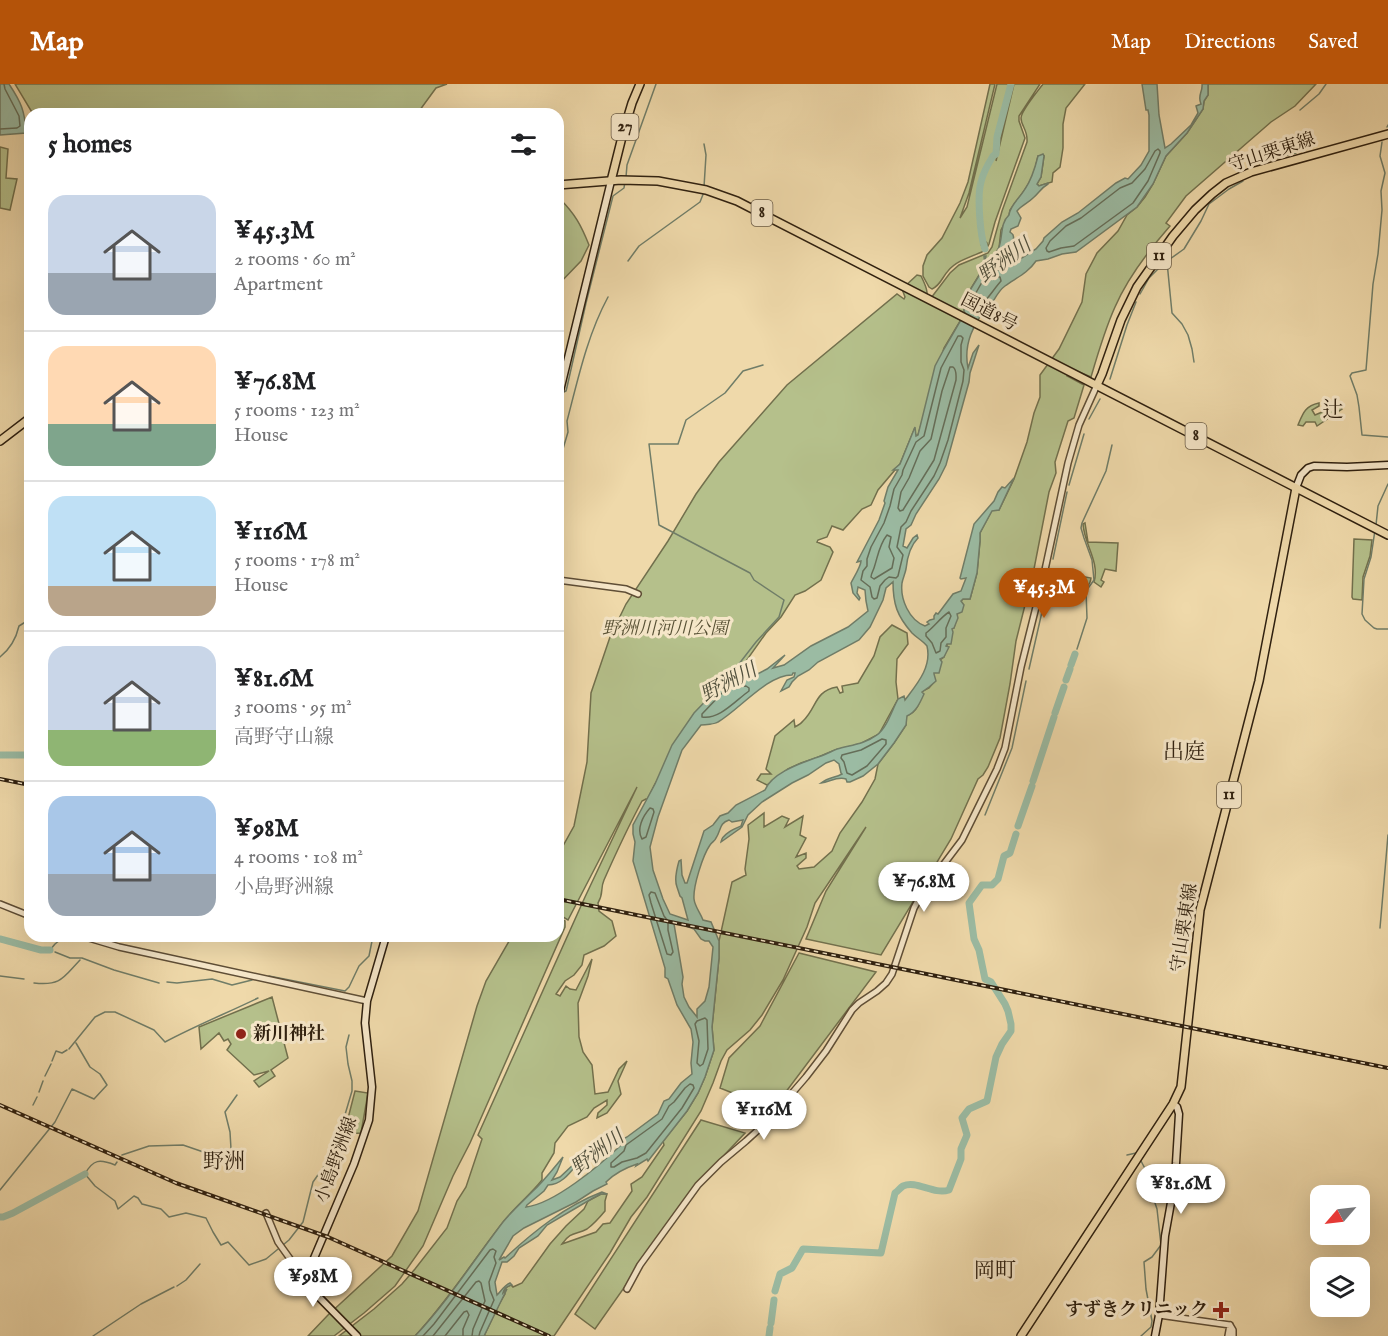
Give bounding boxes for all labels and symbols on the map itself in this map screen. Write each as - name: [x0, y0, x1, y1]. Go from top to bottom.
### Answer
- road number: 27: [612, 114, 638, 140]
- street label: 守山栗東線: [1226, 128, 1318, 178]
- road number: 8: [752, 200, 772, 226]
- water label: 野洲川: [973, 232, 1038, 289]
- road number: 11: [1147, 243, 1171, 269]
- street label: 国道8号: [957, 289, 1021, 337]
- district label: 辻: [1323, 397, 1344, 424]
- road number: 8: [1186, 423, 1206, 449]
- pin: ¥45.3M: [995, 568, 1093, 619]
- park label: 野洲川河川公園: [602, 618, 731, 641]
- water label: 野洲川: [697, 657, 763, 708]
- district label: 出庭: [1163, 739, 1205, 766]
- road number: 11: [1217, 782, 1241, 808]
- pin: ¥76.8M: [875, 862, 973, 913]
- street label: 守山栗東線: [1167, 882, 1203, 974]
- place label: 新川神社: [253, 1023, 325, 1046]
- marker: 新川神社: [234, 1027, 248, 1041]
- pin: ¥116M: [722, 1090, 806, 1141]
- street label: 小島野洲線: [311, 1114, 363, 1206]
- water label: 野洲川: [567, 1124, 631, 1181]
- district label: 野洲: [203, 1149, 245, 1176]
- pin: ¥81.6M: [1132, 1164, 1230, 1215]
- north arrow: [1310, 1185, 1370, 1245]
- pin: ¥98M: [277, 1257, 349, 1308]
- district label: 岡町: [974, 1258, 1016, 1285]
- place label: すずきクリニック: [1065, 1299, 1208, 1322]
- marker: すずきクリニック: [1212, 1301, 1230, 1319]

